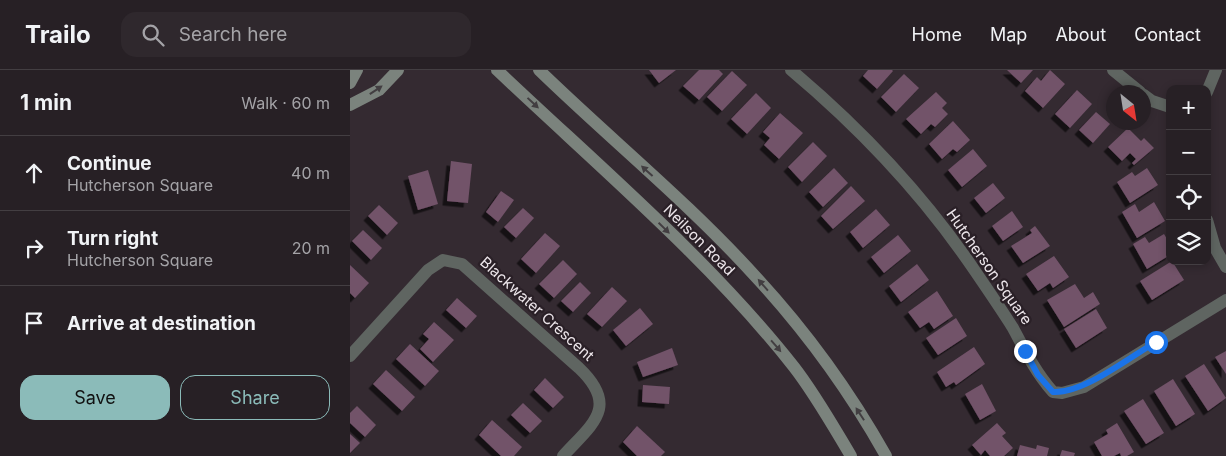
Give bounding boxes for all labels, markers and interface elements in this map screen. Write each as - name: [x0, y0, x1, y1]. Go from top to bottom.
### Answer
- search box: [121, 12, 471, 57]
- text: Trailo: [25, 20, 91, 49]
- icon: search: [139, 21, 167, 49]
- text: Search here: [179, 23, 287, 46]
- text: Home: [912, 24, 962, 45]
- text: Map: [990, 24, 1027, 45]
- text: About: [1055, 24, 1106, 45]
- text: Contact: [1134, 24, 1201, 45]
- north arrow: [1106, 85, 1151, 130]
- map controls: [1166, 85, 1211, 265]
- button: +: [1166, 85, 1211, 130]
- one-way arrow: [369, 86, 383, 95]
- text: 1 min: [20, 90, 72, 115]
- text: Walk · 60 m: [241, 93, 330, 113]
- one-way arrow: [526, 97, 538, 109]
- button: −: [1166, 130, 1211, 175]
- text: Continue: [67, 152, 152, 175]
- icon: ahead: [20, 159, 48, 187]
- text: 40 m: [291, 163, 330, 183]
- one-way arrow: [641, 165, 653, 177]
- text: Hutcherson Square: [67, 175, 213, 195]
- button: locate: [1166, 175, 1211, 220]
- street label: Neilson Road: [660, 200, 739, 279]
- street label: Hutcherson Square: [942, 205, 1036, 328]
- button: layers: [1166, 220, 1211, 265]
- one-way arrow: [658, 222, 670, 234]
- text: Turn right: [67, 227, 158, 250]
- icon: right: [20, 234, 48, 262]
- text: 20 m: [292, 238, 330, 258]
- text: Hutcherson Square: [67, 250, 213, 270]
- street label: Blackwater Crescent: [476, 252, 598, 365]
- one-way arrow: [757, 278, 768, 291]
- icon: arrive: [20, 309, 48, 337]
- text: Arrive at destination: [67, 312, 256, 335]
- route start: [1145, 331, 1168, 354]
- one-way arrow: [770, 340, 782, 352]
- route end: [1014, 340, 1037, 363]
- button: Save: [20, 375, 170, 420]
- button: Share: [180, 375, 330, 420]
- one-way arrow: [856, 408, 865, 421]

